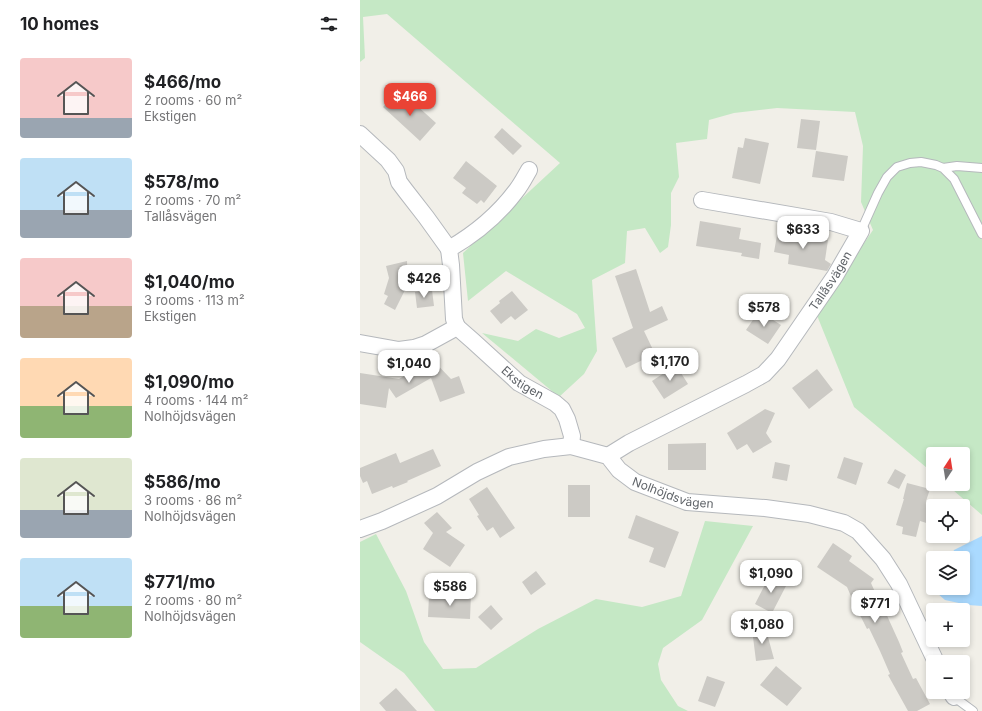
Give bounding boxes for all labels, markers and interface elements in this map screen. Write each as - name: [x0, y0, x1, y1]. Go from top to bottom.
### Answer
- icon: filters: [318, 13, 340, 35]
- text: 10 homes: [20, 14, 99, 34]
- text: $466/mo: [144, 72, 221, 92]
- icon: home: [52, 74, 100, 122]
- pin: $466: [386, 83, 434, 117]
- text: $466: [393, 88, 427, 104]
- text: 2 rooms · 60 m²: [144, 92, 242, 108]
- text: Ekstigen: [144, 108, 196, 124]
- text: $578/mo: [144, 172, 219, 192]
- icon: home: [52, 174, 100, 222]
- text: 2 rooms · 70 m²: [144, 192, 241, 208]
- text: Tallåsvägen: [144, 208, 217, 224]
- pin: $633: [779, 216, 827, 250]
- text: $633: [786, 221, 820, 237]
- street label: Tallåsvägen: [806, 248, 855, 313]
- pin: $426: [400, 265, 448, 299]
- text: $426: [407, 270, 441, 286]
- text: $1,040/mo: [144, 272, 235, 292]
- icon: home: [52, 274, 100, 322]
- text: 3 rooms · 113 m²: [144, 292, 245, 308]
- pin: $578: [740, 294, 788, 328]
- text: $578: [748, 299, 780, 315]
- text: Ekstigen: [144, 308, 196, 324]
- pin: $1,170: [637, 348, 703, 382]
- pin: $1,040: [376, 350, 442, 384]
- text: $1,170: [650, 353, 690, 369]
- text: $1,040: [387, 355, 431, 371]
- street label: Ekstigen: [498, 363, 546, 402]
- text: $1,090/mo: [144, 372, 234, 392]
- icon: home: [52, 374, 100, 422]
- text: 4 rooms · 144 m²: [144, 392, 249, 408]
- text: Nolhöjdsvägen: [144, 408, 236, 424]
- north arrow: [926, 447, 970, 491]
- map controls: [926, 447, 970, 699]
- text: $586/mo: [144, 472, 221, 492]
- icon: home: [52, 474, 100, 522]
- street label: Nolhöjdsvägen: [630, 474, 714, 511]
- text: 3 rooms · 86 m²: [144, 492, 242, 508]
- button: locate: [926, 499, 970, 543]
- text: Nolhöjdsvägen: [144, 508, 236, 524]
- button: layers: [926, 551, 970, 595]
- pin: $1,090: [738, 560, 804, 594]
- text: $1,090: [749, 565, 793, 581]
- text: $771/mo: [144, 572, 215, 592]
- pin: $586: [426, 573, 474, 607]
- icon: home: [52, 574, 100, 622]
- text: $586: [433, 578, 467, 594]
- pin: $771: [851, 590, 899, 624]
- text: 2 rooms · 80 m²: [144, 592, 242, 608]
- text: $771: [860, 595, 890, 611]
- button: +: [926, 603, 970, 647]
- text: Nolhöjdsvägen: [144, 608, 236, 624]
- pin: $1,080: [729, 611, 795, 645]
- text: $1,080: [740, 616, 784, 632]
- button: −: [926, 655, 970, 699]

